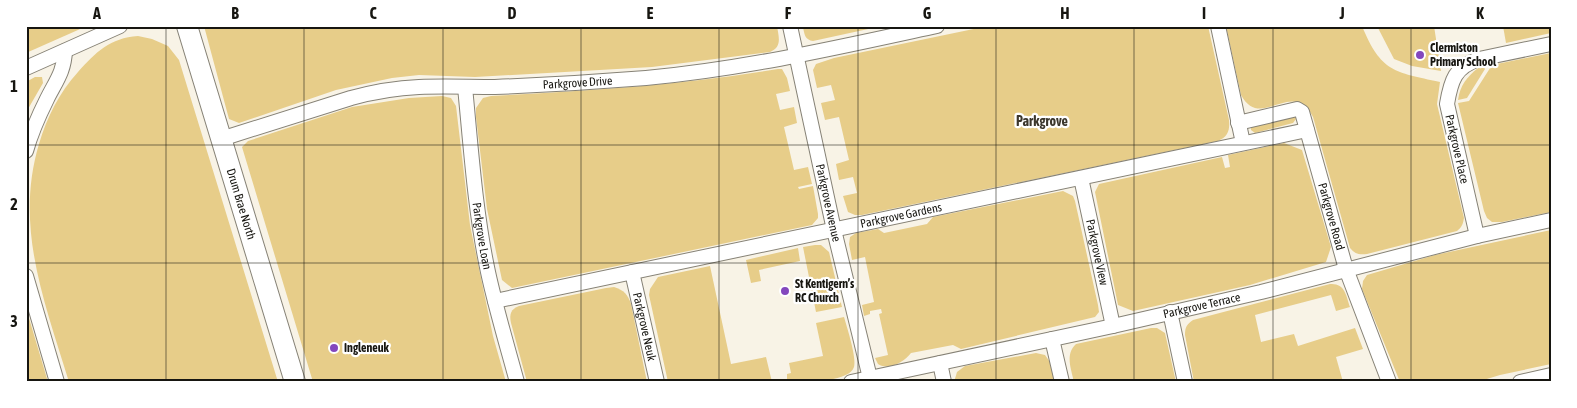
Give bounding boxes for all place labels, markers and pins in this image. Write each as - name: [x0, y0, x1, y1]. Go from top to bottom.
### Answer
- place label: Clermiston Primary School: [1430, 41, 1497, 69]
- marker: Clermiston Primary School: [1414, 49, 1426, 61]
- place label: St Kentigern’s RC Church: [795, 277, 855, 305]
- marker: St Kentigern’s RC Church: [779, 285, 791, 297]
- place label: Ingleneuk: [344, 341, 390, 355]
- marker: Ingleneuk: [328, 342, 340, 354]

